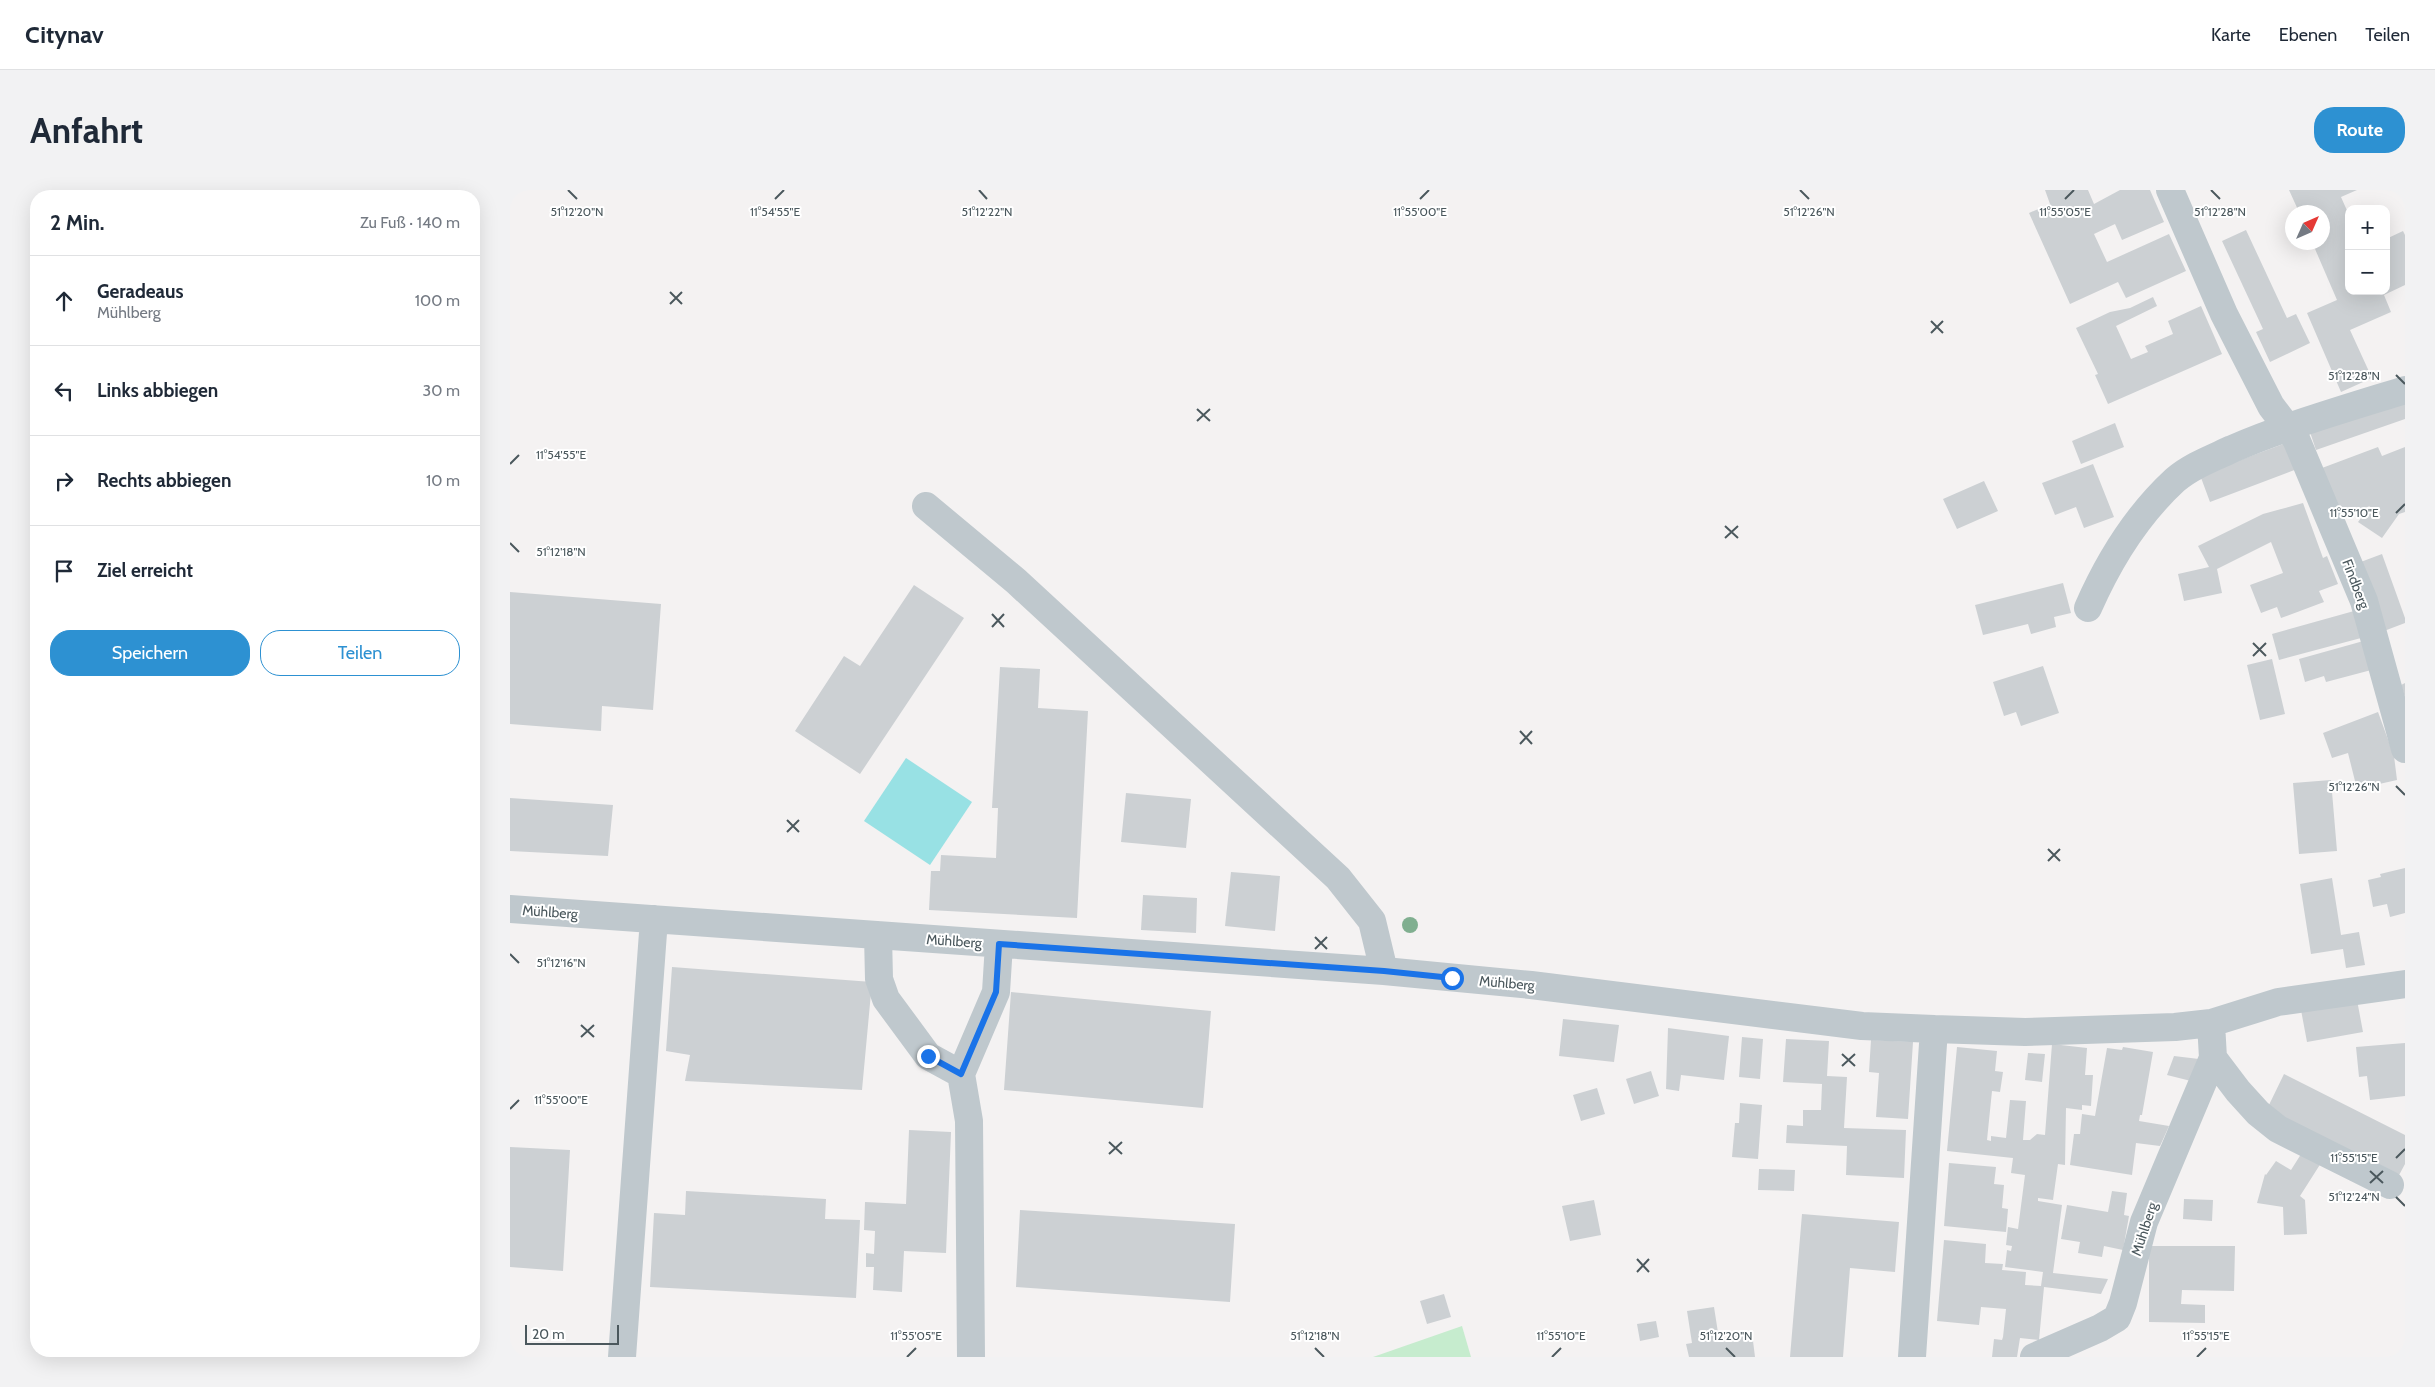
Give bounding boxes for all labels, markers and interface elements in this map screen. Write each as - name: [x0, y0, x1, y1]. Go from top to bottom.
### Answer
- text: Citynav: [25, 20, 104, 49]
- text: Karte: [2211, 24, 2251, 46]
- text: Ebenen: [2279, 24, 2337, 46]
- text: Teilen: [2365, 24, 2410, 46]
- button: Route: [2314, 107, 2405, 153]
- text: Anfahrt: [30, 109, 143, 152]
- text: 51°12'20"N: [550, 204, 604, 219]
- text: 11°54'55"E: [750, 204, 800, 219]
- text: 51°12'22"N: [961, 204, 1013, 219]
- text: 11°55'00"E: [1393, 204, 1447, 219]
- text: 51°12'26"N: [1783, 204, 1835, 219]
- text: 11°55'05"E: [2039, 204, 2091, 219]
- text: 51°12'28"N: [2194, 204, 2246, 219]
- north arrow: [2285, 205, 2330, 250]
- map controls: [2345, 205, 2390, 295]
- button: +: [2345, 205, 2390, 250]
- text: 2 Min.: [50, 210, 104, 235]
- text: Zu Fuß · 140 m: [360, 213, 460, 232]
- button: −: [2345, 250, 2390, 295]
- text: Geradeaus: [97, 280, 183, 303]
- icon: ahead: [50, 287, 78, 315]
- text: 100 m: [415, 291, 460, 310]
- text: Mühlberg: [97, 303, 161, 322]
- text: 51°12'28"N: [2328, 368, 2380, 383]
- icon: left: [50, 377, 78, 405]
- text: Links abbiegen: [97, 379, 218, 402]
- text: 30 m: [423, 381, 460, 400]
- text: 11°54'55"E: [536, 447, 586, 462]
- icon: right: [50, 467, 78, 495]
- text: Rechts abbiegen: [97, 469, 231, 492]
- text: 10 m: [426, 471, 460, 490]
- text: 11°55'10"E: [2329, 505, 2379, 520]
- text: 51°12'18"N: [536, 544, 586, 559]
- street label: Findberg: [2338, 556, 2374, 612]
- icon: arrive: [50, 557, 78, 585]
- text: Ziel erreicht: [97, 559, 193, 582]
- button: Speichern: [50, 630, 250, 676]
- button: Teilen: [260, 630, 460, 676]
- text: 51°12'26"N: [2328, 779, 2380, 794]
- street label: Mühlberg: [522, 901, 579, 923]
- street label: Mühlberg: [926, 930, 983, 952]
- text: 51°12'16"N: [536, 955, 586, 970]
- route start: [1441, 967, 1464, 990]
- street label: Mühlberg: [1478, 972, 1537, 994]
- route end: [917, 1045, 940, 1068]
- text: 11°55'00"E: [534, 1092, 588, 1107]
- text: 11°55'15"E: [2330, 1150, 2378, 1165]
- text: 51°12'24"N: [2328, 1189, 2380, 1204]
- street label: Mühlberg: [2127, 1199, 2161, 1258]
- scale bar: [525, 1322, 619, 1345]
- text: 20 m: [532, 1325, 565, 1343]
- text: 11°55'05"E: [890, 1328, 942, 1343]
- text: 51°12'18"N: [1290, 1328, 1340, 1343]
- text: 11°55'10"E: [1536, 1328, 1586, 1343]
- text: 51°12'20"N: [1699, 1328, 1753, 1343]
- text: 11°55'15"E: [2182, 1328, 2230, 1343]

